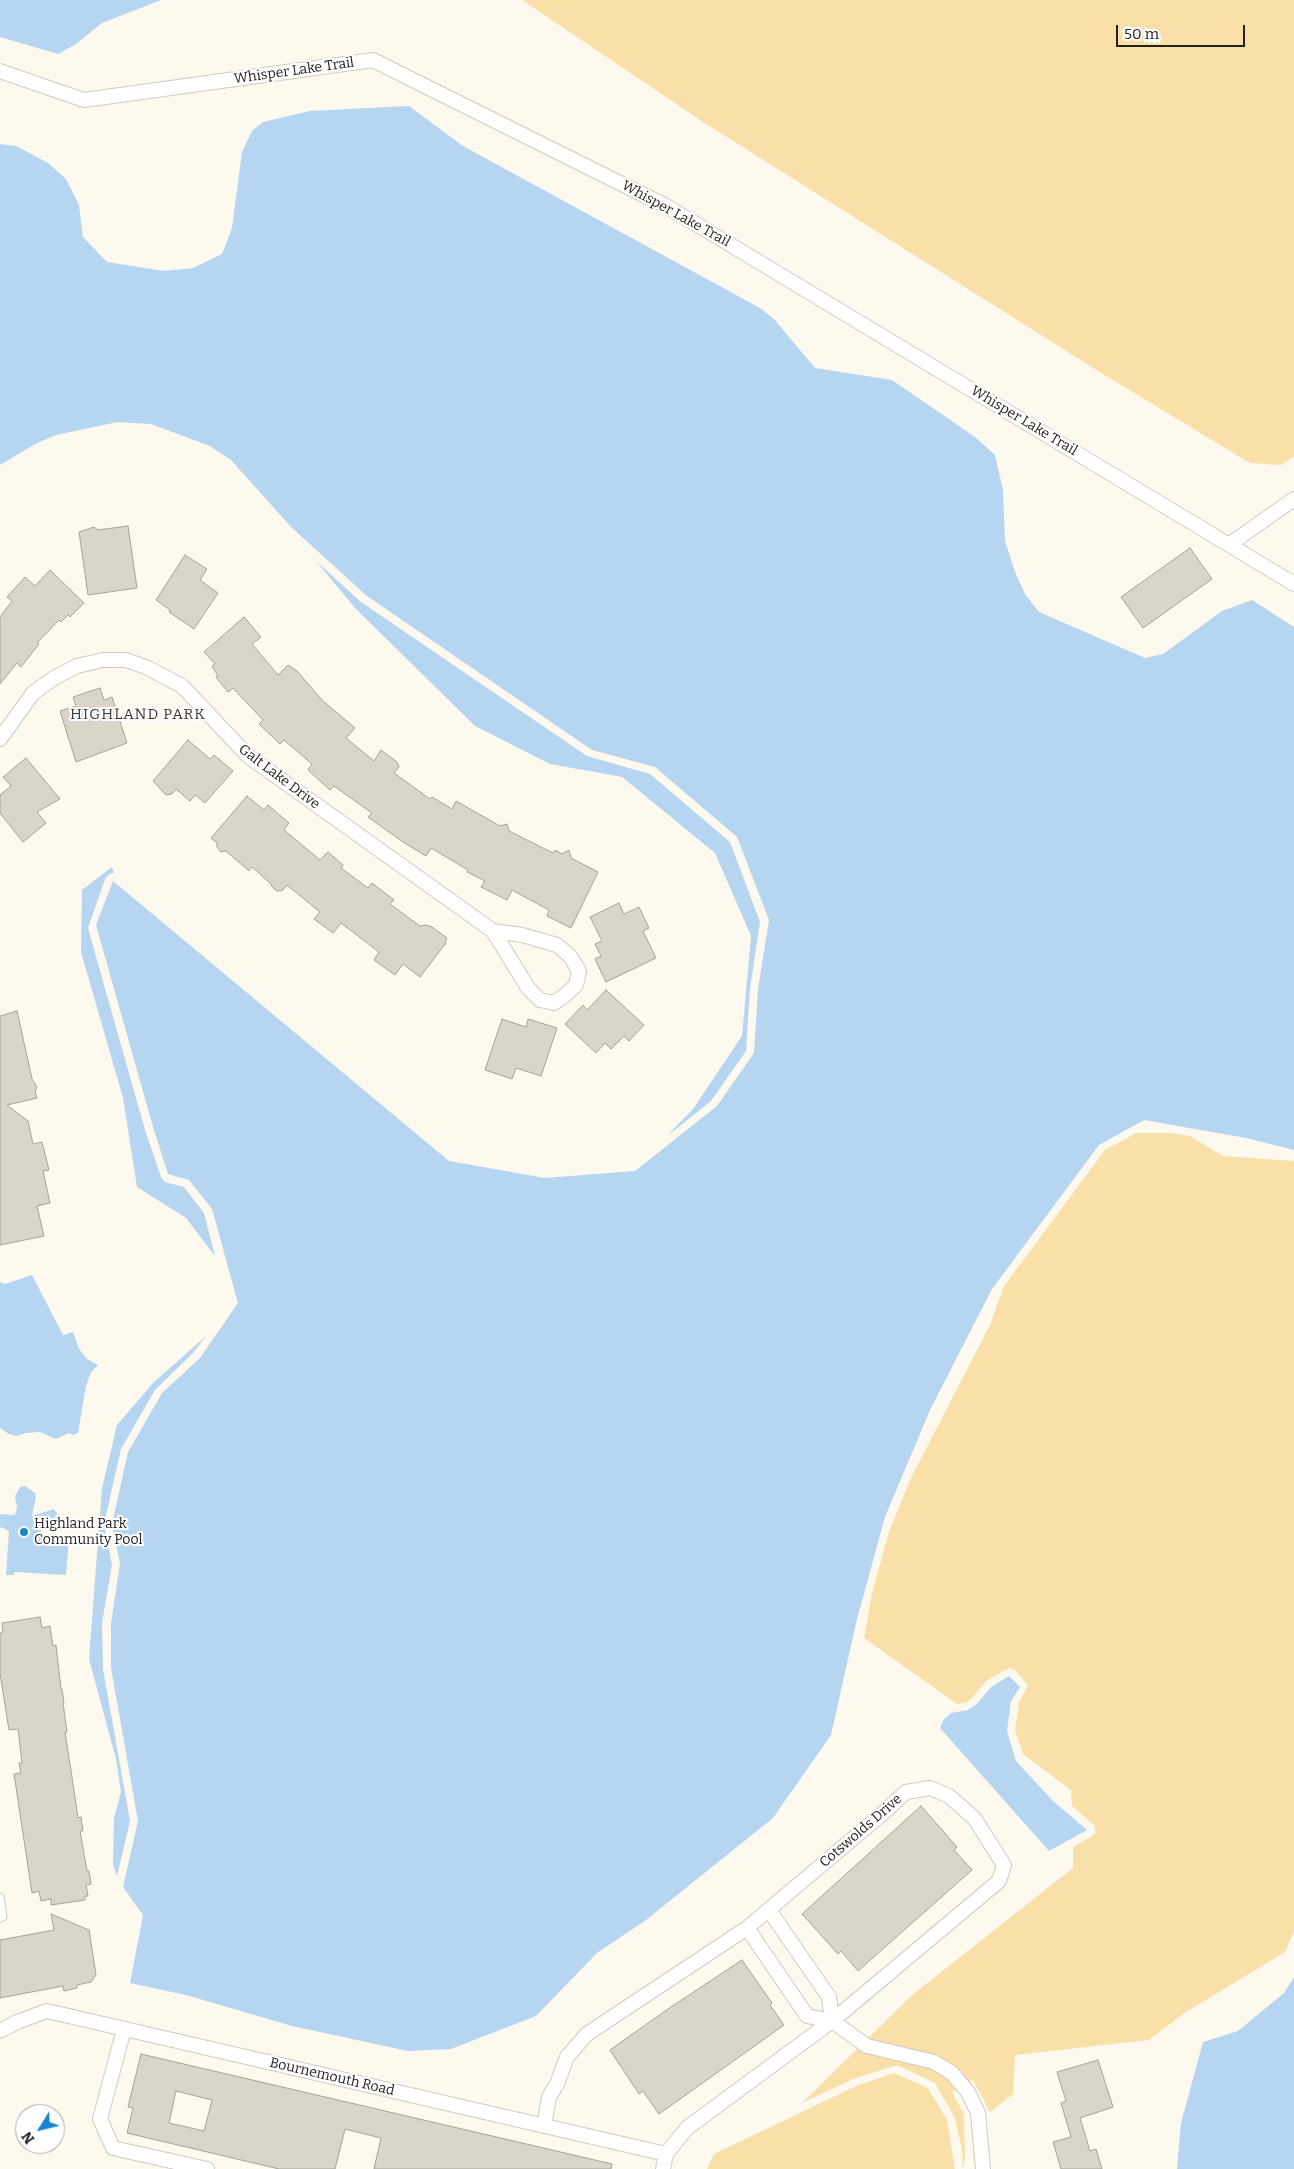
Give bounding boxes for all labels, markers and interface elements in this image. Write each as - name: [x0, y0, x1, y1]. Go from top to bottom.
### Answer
- scale bar: [1119, 15, 1248, 47]
- text: 50 m: [1124, 25, 1159, 43]
- street label: Whisper Lake Trail: [233, 54, 355, 88]
- street label: Whisper Lake Trail: [619, 177, 733, 251]
- street label: Whisper Lake Trail: [968, 383, 1080, 459]
- district label: HIGHLAND PARK: [68, 706, 208, 724]
- street label: Galt Lake Drive: [235, 741, 323, 813]
- place label: Highland Park Community Pool: [34, 1516, 142, 1548]
- marker: Highland Park Community Pool: [18, 1526, 30, 1538]
- street label: Cotswolds Drive: [816, 1791, 906, 1871]
- street label: Bournemouth Road: [268, 2054, 396, 2100]
- north arrow: [15, 2104, 65, 2154]
- text: N: [18, 2128, 38, 2147]

